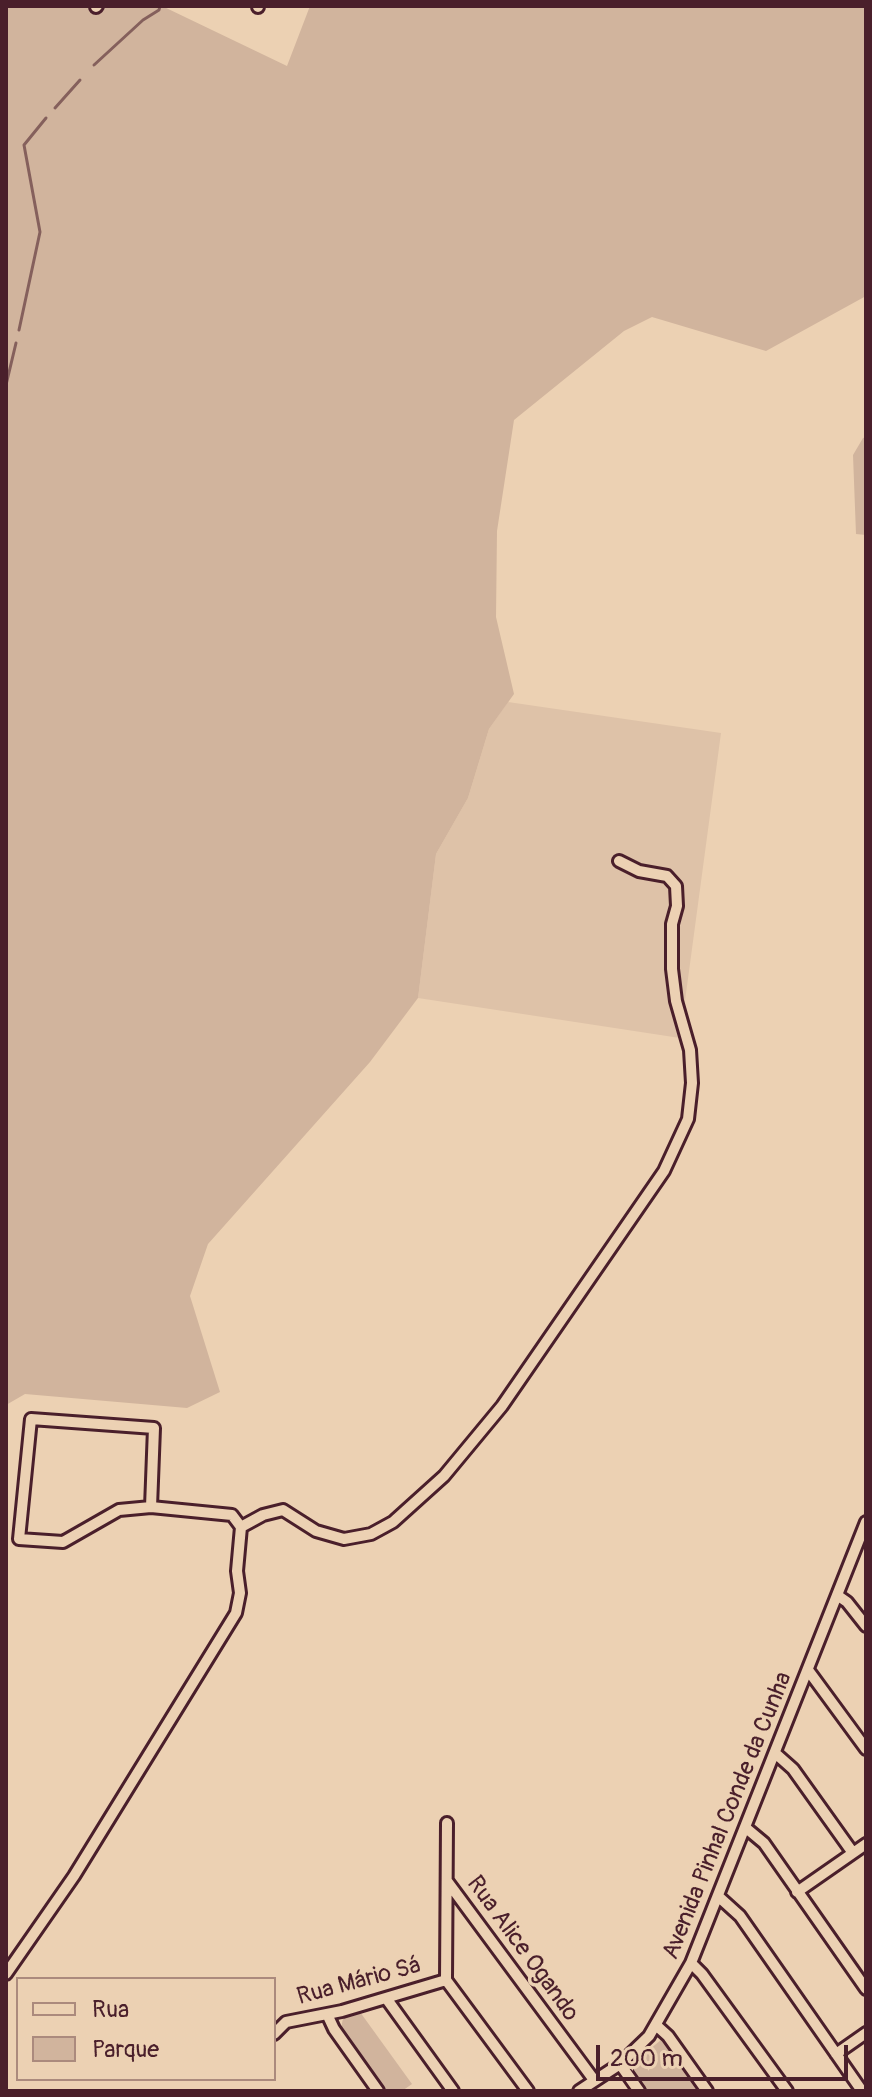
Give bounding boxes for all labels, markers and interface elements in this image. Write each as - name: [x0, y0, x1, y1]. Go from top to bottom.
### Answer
- street label: Avenida Pinhal Conde da Cunha: [657, 1668, 799, 1964]
- street label: Rua Alice Ogando: [460, 1871, 584, 2027]
- street label: Rua Mário Sá: [294, 1952, 424, 2012]
- legend: [16, 1977, 276, 2081]
- text: Rua: [92, 1995, 129, 2024]
- scale bar: [600, 2029, 852, 2079]
- text: Parque: [92, 2035, 159, 2064]
- text: 200 m: [610, 2044, 683, 2073]

